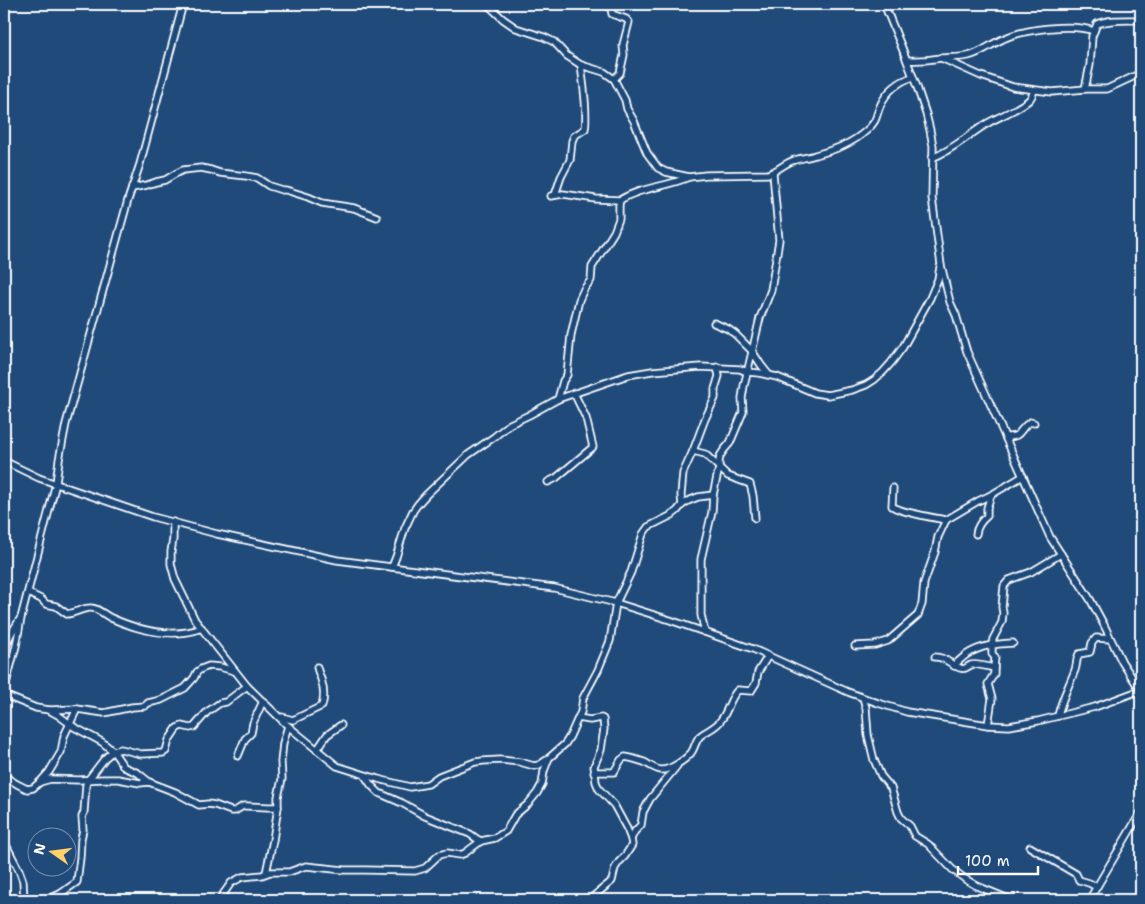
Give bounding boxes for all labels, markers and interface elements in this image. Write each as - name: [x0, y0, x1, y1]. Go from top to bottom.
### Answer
- north arrow: [28, 826, 78, 876]
- text: N: [29, 841, 49, 856]
- scale bar: [958, 844, 1038, 876]
- text: 100 m: [965, 851, 1010, 871]

